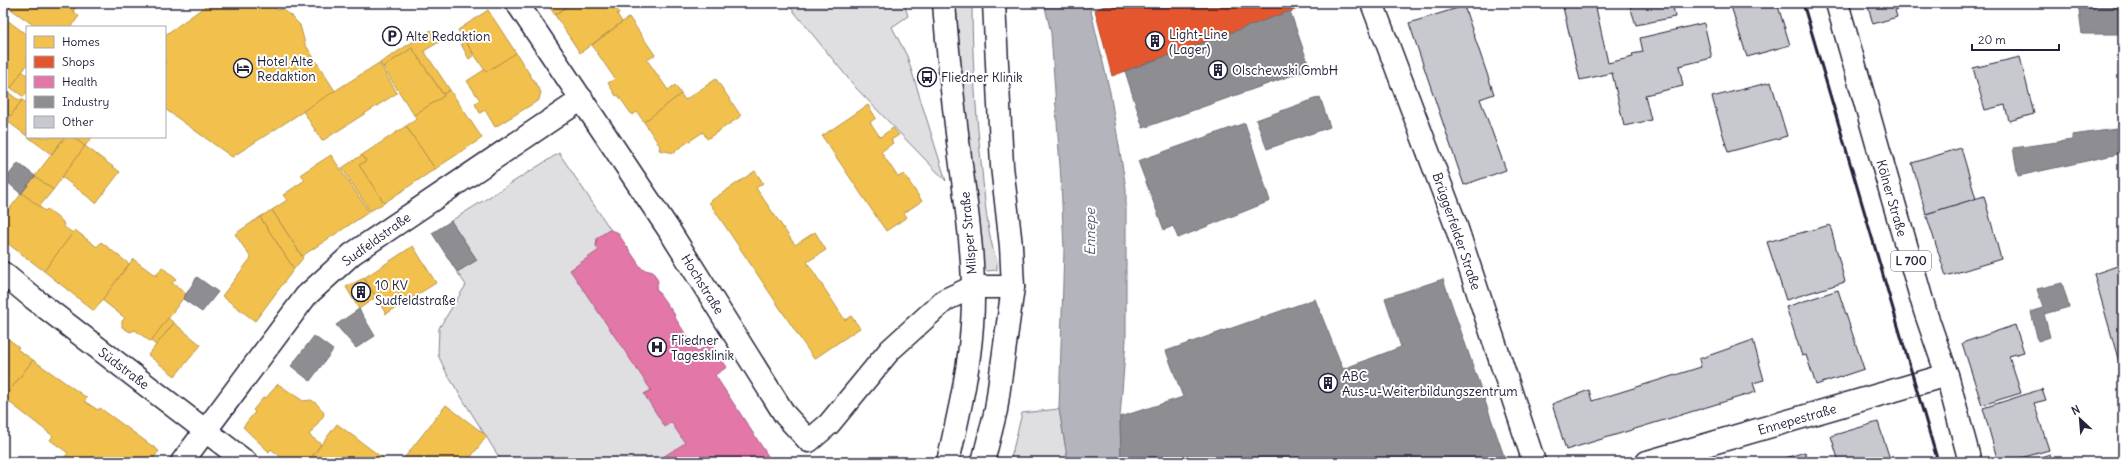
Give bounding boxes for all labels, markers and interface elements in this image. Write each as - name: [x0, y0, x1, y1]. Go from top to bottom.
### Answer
- parking icon: Alte Redaktion: [381, 25, 403, 47]
- legend: [26, 26, 166, 138]
- place label: Light-Line (Lager): [1169, 26, 1228, 58]
- scale bar: [1972, 26, 2059, 52]
- place label: Alte Redaktion: [406, 28, 491, 45]
- building icon: Light-Line (Lager): [1144, 30, 1166, 52]
- text: 20 m: [1978, 32, 2006, 47]
- text: Homes: [62, 34, 100, 49]
- place label: Hotel Alte Redaktion: [257, 53, 316, 85]
- text: Shops: [62, 54, 95, 69]
- hotel icon: Hotel Alte Redaktion: [232, 57, 254, 79]
- building icon: Olschewski GmbH: [1207, 59, 1229, 81]
- place label: Olschewski GmbH: [1232, 62, 1338, 79]
- bus stop icon: Fliedner Klinik: [916, 66, 938, 88]
- place label: Fliedner Klinik: [941, 69, 1023, 86]
- text: Health: [62, 74, 98, 89]
- text: Industry: [62, 94, 109, 109]
- text: Other: [62, 114, 94, 129]
- street label: Kölner Straße: [1872, 158, 1911, 238]
- street label: Brüggerfelder Straße: [1428, 170, 1485, 292]
- street label: Milsper Straße: [956, 191, 981, 275]
- water label: Ennepe: [1081, 207, 1099, 256]
- street label: Sudfeldstraße: [339, 209, 414, 270]
- street label: Hochstraße: [677, 251, 728, 317]
- road number: L 700: [1891, 251, 1931, 271]
- place label: 10 KV Sudfeldstraße: [375, 277, 456, 309]
- building icon: 10 KV Sudfeldstraße: [350, 281, 372, 303]
- place label: Fliedner Tagesklinik: [671, 332, 734, 364]
- hospital icon: Fliedner Tagesklinik: [646, 336, 668, 358]
- street label: Südstraße: [95, 344, 153, 393]
- place label: ABC Aus-u-Weiterbildungszentrum: [1342, 368, 1518, 400]
- building icon: ABC Aus-u-Weiterbildungszentrum: [1317, 372, 1339, 394]
- north arrow: [2060, 399, 2100, 439]
- street label: Ennepestraße: [1756, 400, 1838, 439]
- text: N: [2069, 402, 2082, 418]

